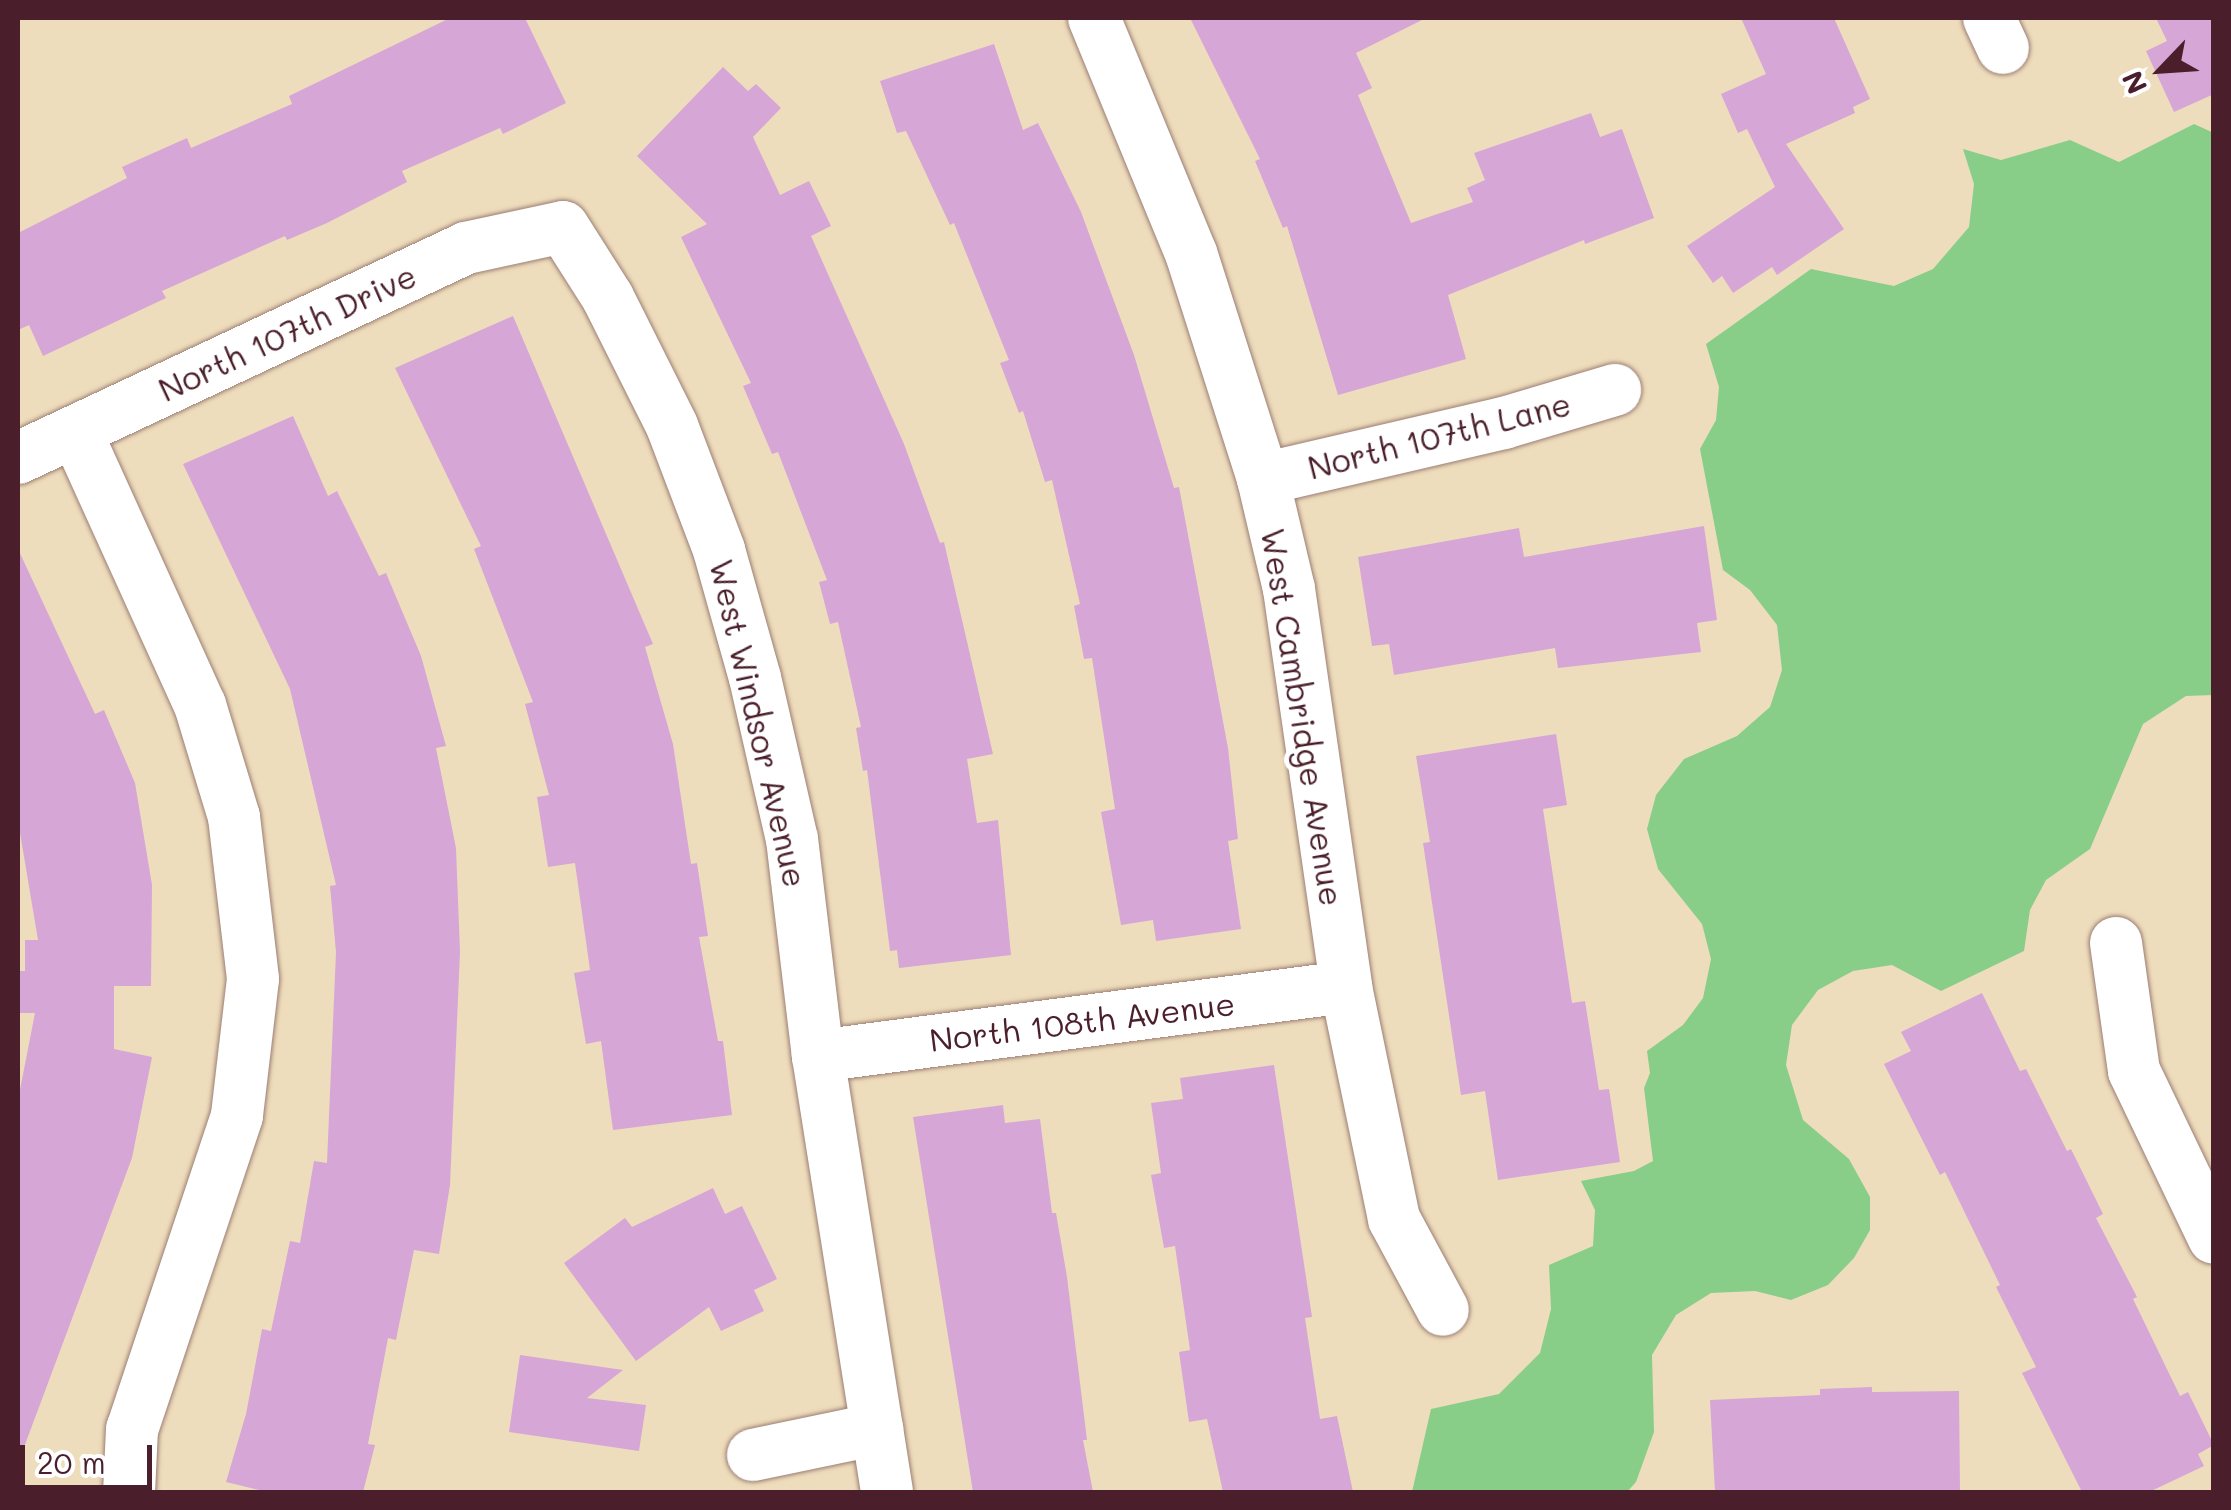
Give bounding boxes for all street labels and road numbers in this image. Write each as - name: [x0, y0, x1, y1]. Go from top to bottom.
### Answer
- street label: North 107th Drive: [152, 255, 422, 409]
- street label: North 107th Lane: [1304, 384, 1574, 486]
- street label: West Cambridge Avenue: [1254, 525, 1352, 909]
- street label: West Windsor Avenue: [703, 555, 815, 891]
- street label: North 108th Avenue: [927, 983, 1237, 1059]

